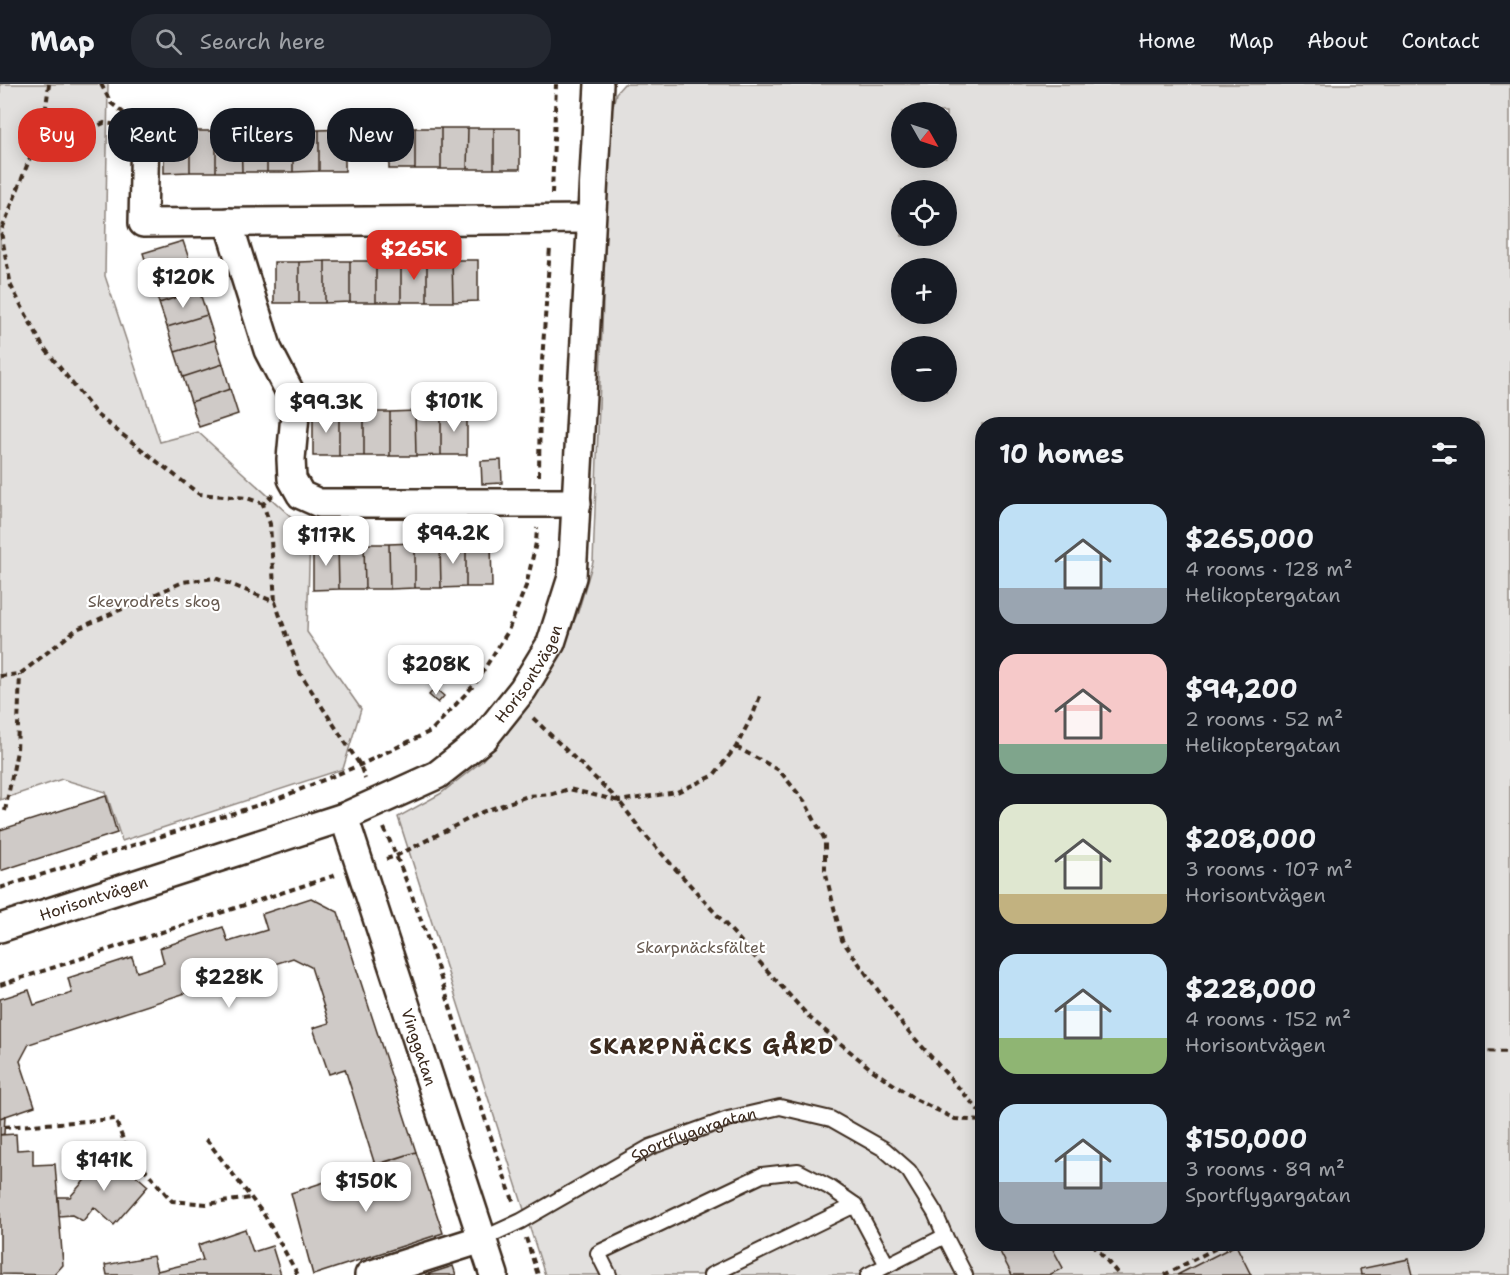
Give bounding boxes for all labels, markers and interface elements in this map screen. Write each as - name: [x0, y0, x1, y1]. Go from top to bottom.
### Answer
- search box: [131, 14, 551, 68]
- text: Map: [30, 22, 95, 60]
- icon: search: [152, 25, 185, 58]
- text: Search here: [200, 27, 325, 56]
- text: Home: [1138, 27, 1196, 55]
- text: Map: [1229, 27, 1274, 55]
- text: About: [1307, 27, 1368, 55]
- text: Contact: [1401, 27, 1480, 55]
- north arrow: [891, 102, 957, 168]
- map controls: [891, 102, 957, 402]
- chip: Buy: [18, 108, 96, 162]
- chip: Rent: [108, 108, 198, 162]
- chip: Filters: [210, 108, 315, 162]
- chip: New: [327, 108, 414, 162]
- button: locate: [891, 180, 957, 246]
- pin: $265K: [372, 230, 456, 281]
- text: $265K: [381, 236, 447, 262]
- pin: $120K: [141, 258, 225, 309]
- button: +: [891, 258, 957, 324]
- text: $120K: [152, 264, 214, 290]
- button: −: [891, 336, 957, 402]
- pin: $101K: [412, 382, 496, 433]
- pin: $99.3K: [277, 383, 375, 434]
- text: $101K: [425, 388, 483, 414]
- text: $99.3K: [289, 389, 363, 415]
- text: 10 homes: [999, 436, 1124, 471]
- icon: filters: [1428, 437, 1461, 470]
- pin: $94.2K: [404, 514, 502, 565]
- pin: $117K: [284, 516, 368, 567]
- text: $94.2K: [417, 520, 489, 546]
- text: $265,000: [1185, 521, 1314, 556]
- text: $117K: [297, 522, 355, 548]
- icon: home: [1047, 528, 1119, 600]
- text: 4 rooms · 128 m²: [1185, 556, 1353, 582]
- text: Helikoptergatan: [1185, 582, 1341, 608]
- park label: Skevrodrets skog: [88, 591, 221, 612]
- street label: Horisontvägen: [490, 622, 567, 727]
- pin: $208K: [394, 645, 478, 696]
- text: $208K: [402, 651, 470, 677]
- text: $94,200: [1185, 671, 1298, 706]
- icon: home: [1047, 678, 1119, 750]
- text: 2 rooms · 52 m²: [1185, 706, 1343, 732]
- text: Helikoptergatan: [1185, 732, 1341, 758]
- text: $208,000: [1185, 821, 1316, 856]
- icon: home: [1047, 828, 1119, 900]
- text: 3 rooms · 107 m²: [1185, 856, 1353, 882]
- street label: Horisontvägen: [37, 871, 150, 926]
- text: Horisontvägen: [1185, 882, 1326, 908]
- park label: Skarpnäcksfältet: [636, 937, 766, 958]
- pin: $228K: [187, 958, 271, 1009]
- text: $228K: [195, 964, 263, 990]
- text: $228,000: [1185, 971, 1316, 1006]
- icon: home: [1047, 978, 1119, 1050]
- street label: Vinggatan: [396, 1006, 441, 1089]
- text: 4 rooms · 152 m²: [1185, 1006, 1351, 1032]
- district label: SKARPNÄCKS GÅRD: [589, 1031, 835, 1061]
- text: Horisontvägen: [1185, 1032, 1326, 1058]
- street label: Sportflygargatan: [627, 1103, 759, 1167]
- text: $150,000: [1185, 1121, 1307, 1156]
- icon: home: [1047, 1128, 1119, 1200]
- pin: $141K: [62, 1141, 146, 1192]
- text: $141K: [75, 1147, 133, 1173]
- text: 3 rooms · 89 m²: [1185, 1156, 1345, 1182]
- pin: $150K: [324, 1162, 408, 1213]
- text: $150K: [335, 1168, 397, 1194]
- text: Sportflygargatan: [1185, 1182, 1351, 1208]

